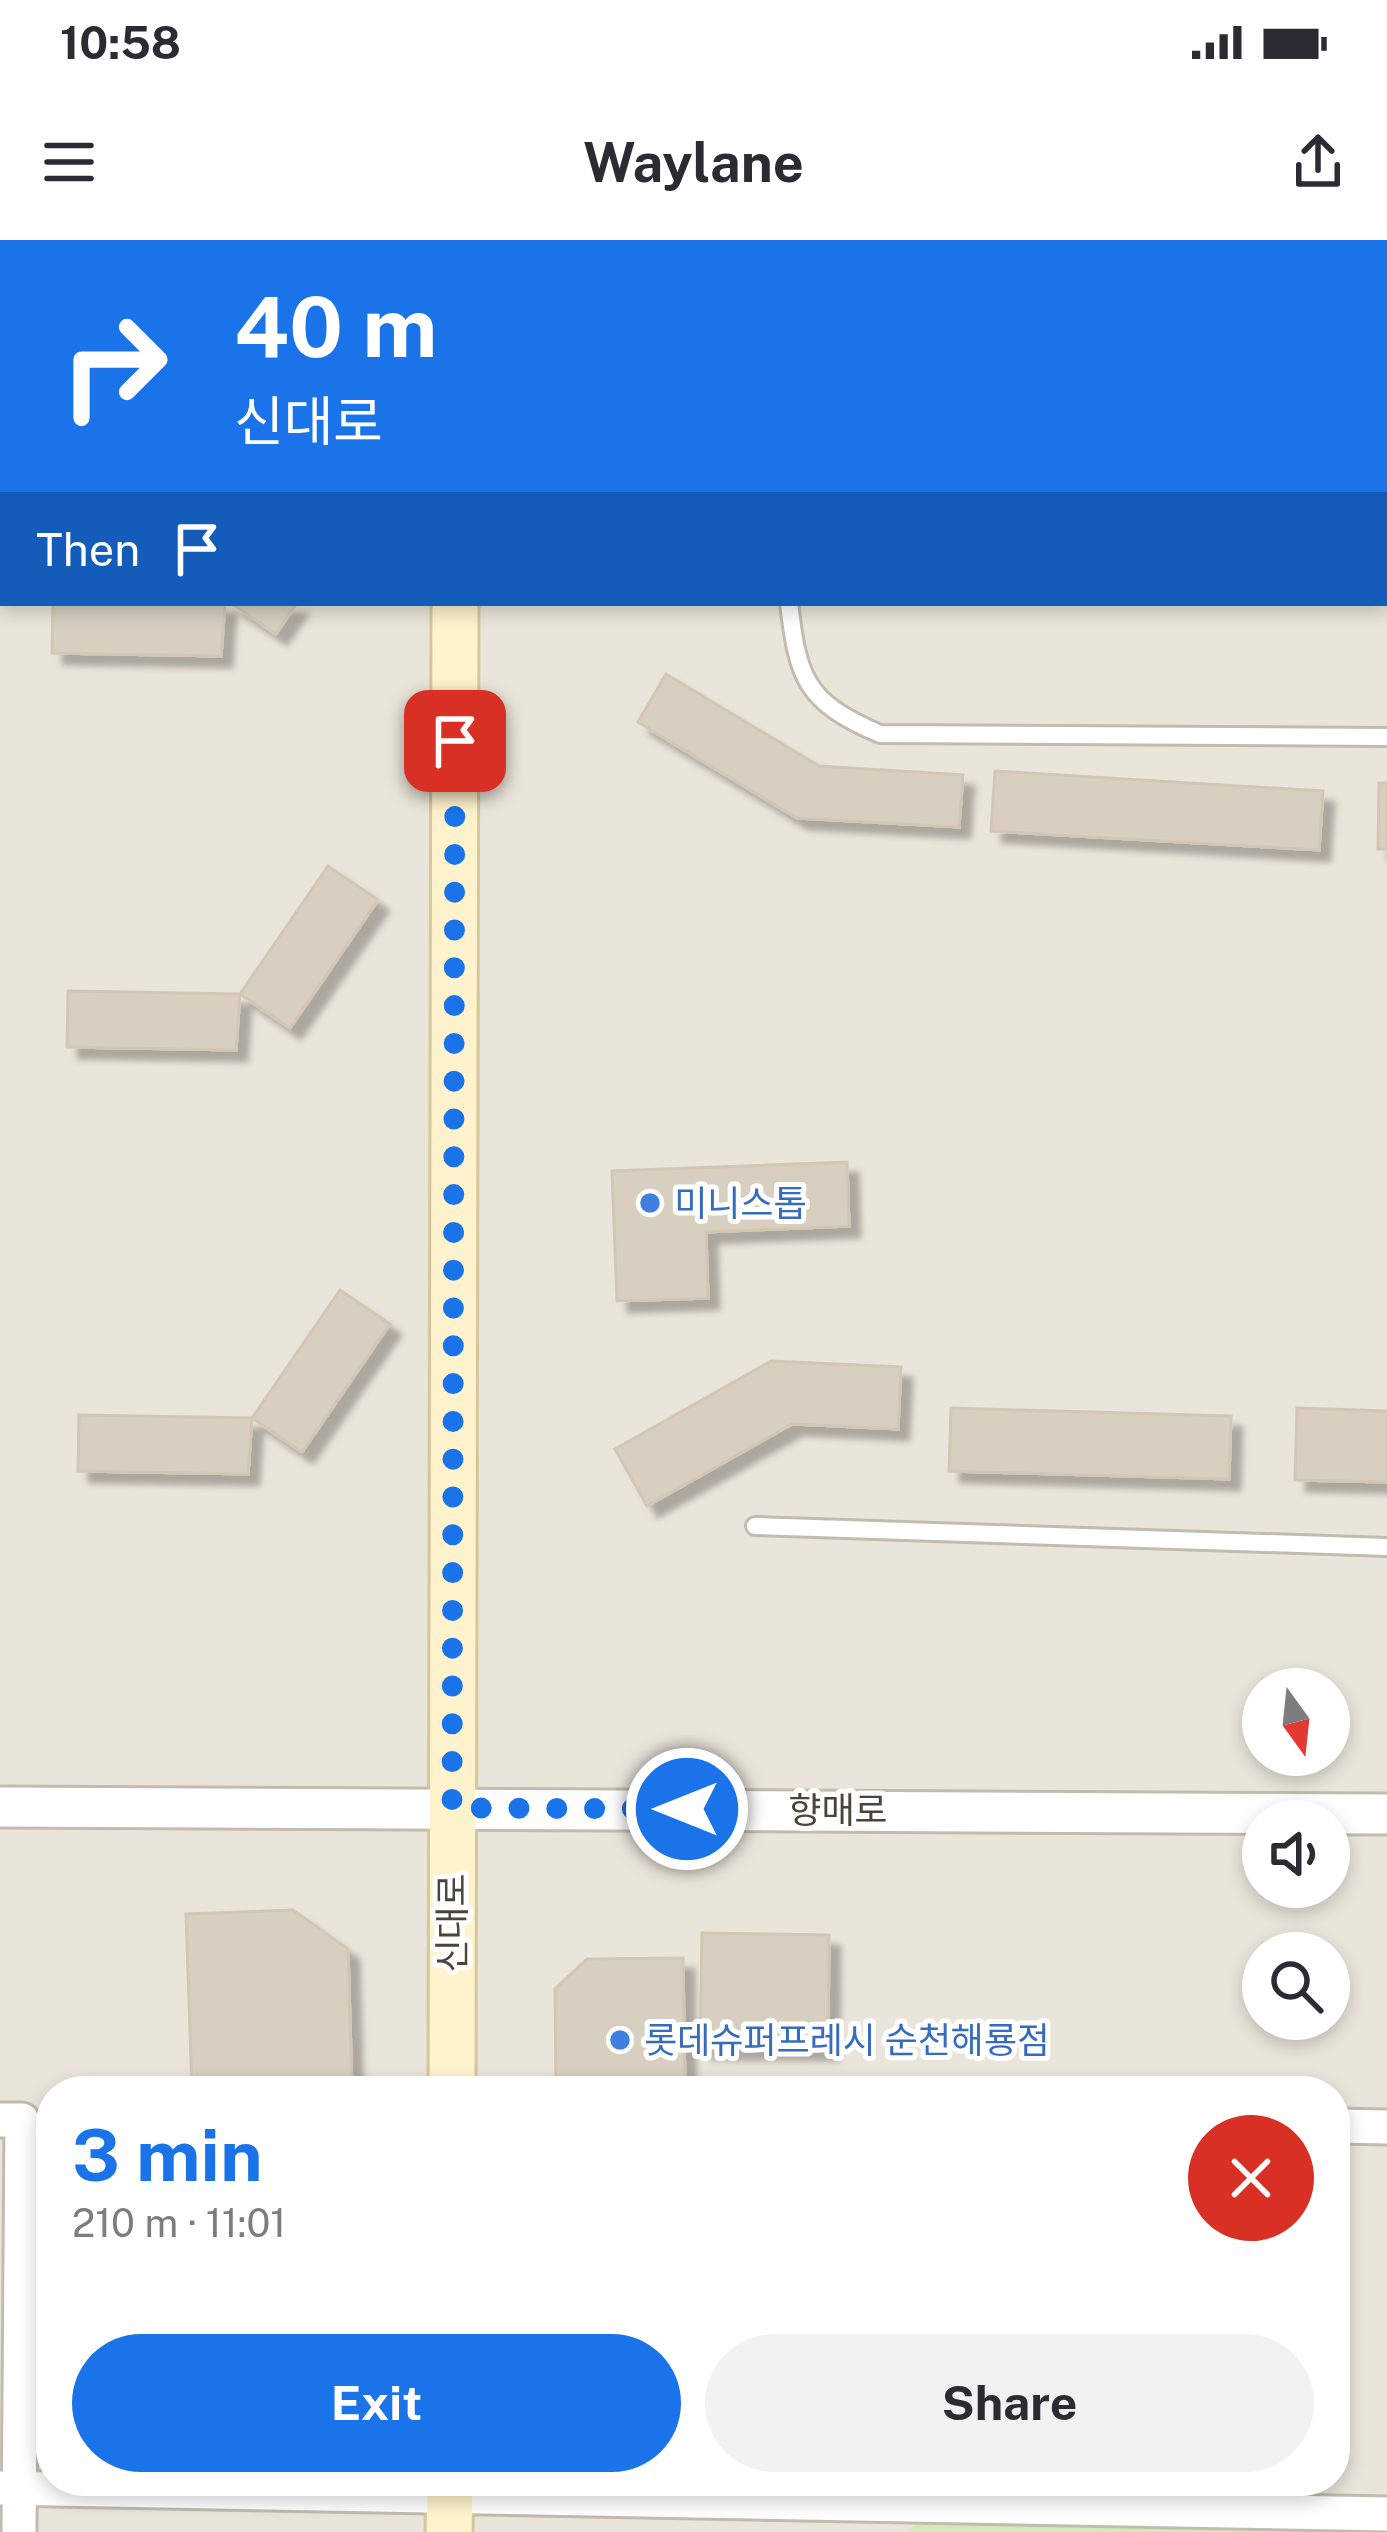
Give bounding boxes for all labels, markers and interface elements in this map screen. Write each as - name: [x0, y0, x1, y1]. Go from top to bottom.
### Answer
- text: 10:58: [60, 16, 181, 69]
- icon: menu: [36, 129, 102, 195]
- icon: share: [1285, 129, 1351, 195]
- text: Waylane: [583, 131, 804, 194]
- text: 40 m: [234, 277, 437, 376]
- icon: right: [36, 288, 192, 444]
- text: 신대로: [234, 390, 383, 453]
- icon: arrive: [164, 516, 230, 582]
- text: Then: [36, 523, 140, 576]
- pin: [404, 690, 506, 792]
- icon: arrive: [422, 708, 488, 774]
- place label: 미니스톱: [674, 1182, 806, 1224]
- marker: 미니스톱: [637, 1190, 663, 1216]
- north arrow: [1242, 1668, 1350, 1776]
- map controls: [1242, 1668, 1350, 2040]
- position arrow: [624, 1746, 750, 1872]
- street label: 향매로: [788, 1789, 888, 1831]
- button: sound: [1242, 1800, 1350, 1908]
- street label: 신대로: [431, 1873, 473, 1973]
- button: search: [1242, 1932, 1350, 2040]
- place label: 롯데슈퍼프레시 순천해룡점: [644, 2019, 1050, 2061]
- marker: 롯데슈퍼프레시 순천해룡점: [607, 2027, 633, 2053]
- text: 3 min: [72, 2113, 263, 2197]
- button: close: [1188, 2115, 1314, 2241]
- text: 210 m · 11:01: [72, 2200, 286, 2246]
- button: Exit: [72, 2334, 681, 2472]
- button: Share: [705, 2334, 1314, 2472]

